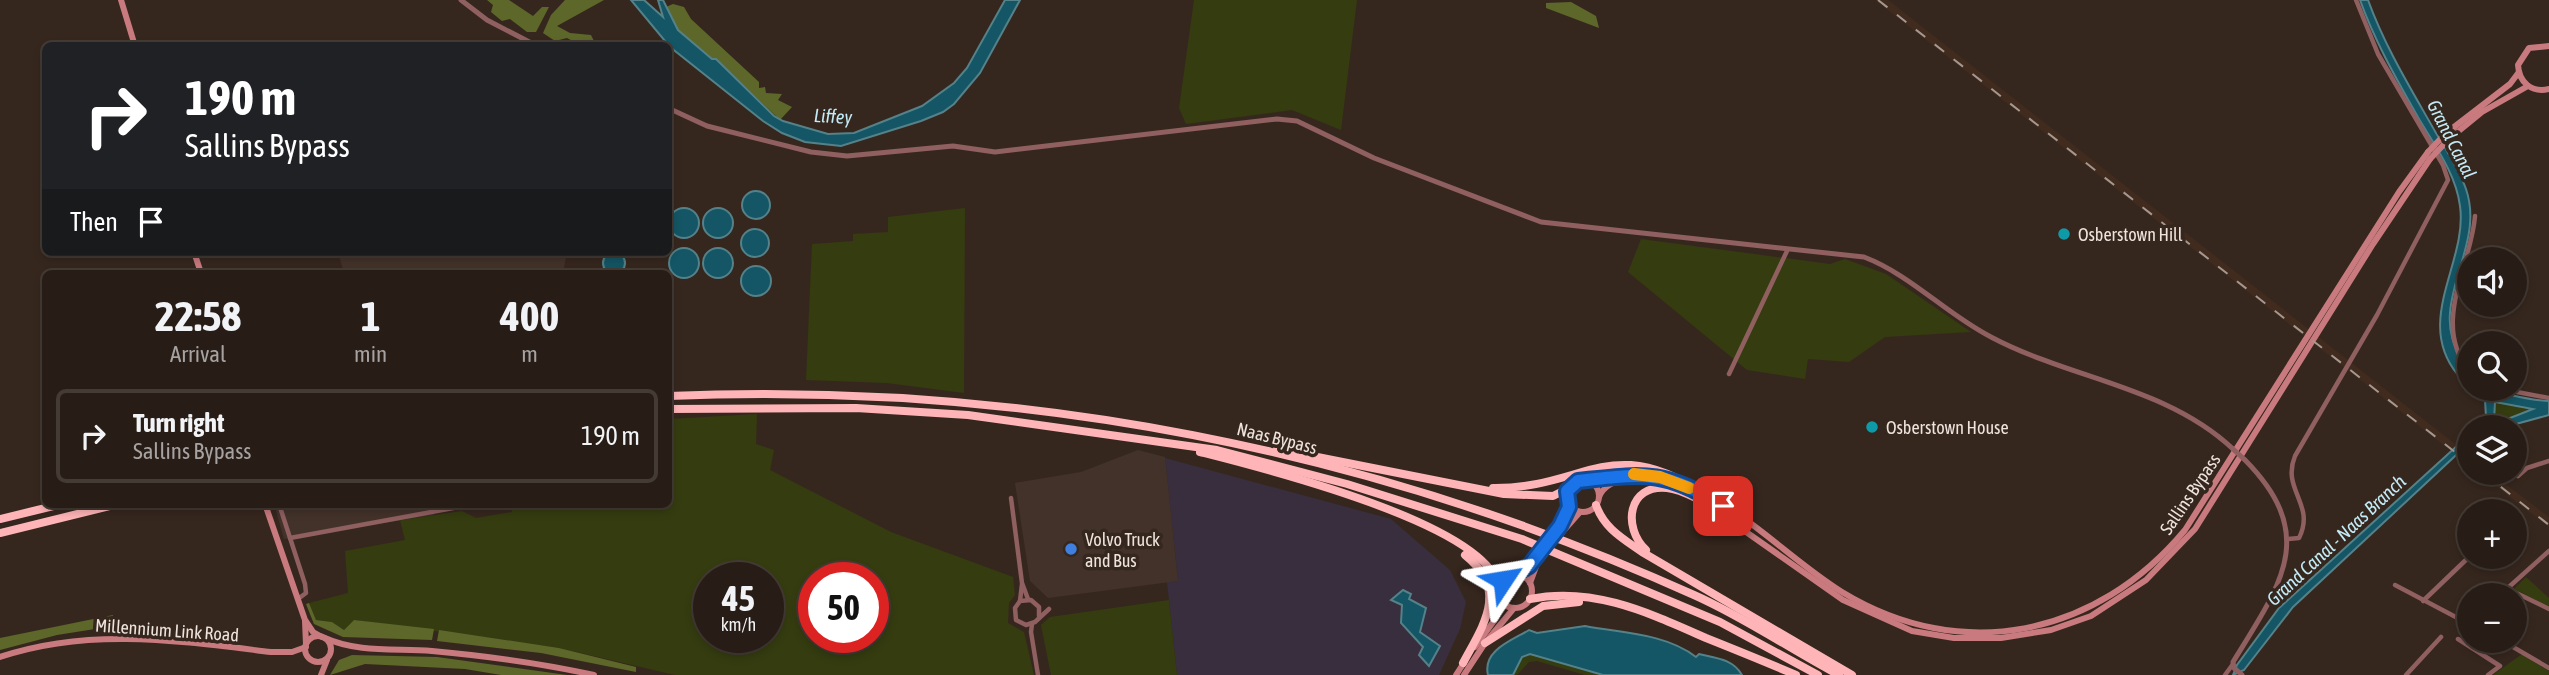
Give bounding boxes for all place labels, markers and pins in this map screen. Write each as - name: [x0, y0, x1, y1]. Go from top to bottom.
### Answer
- place label: Osberstown Hill: [2078, 224, 2183, 245]
- marker: Osberstown Hill: [2056, 226, 2072, 242]
- place label: Osberstown House: [1886, 417, 2009, 438]
- marker: Osberstown House: [1864, 419, 1880, 435]
- pin: [1693, 476, 1753, 536]
- place label: Volvo Truck and Bus: [1085, 529, 1160, 571]
- marker: Volvo Truck and Bus: [1063, 541, 1079, 557]

